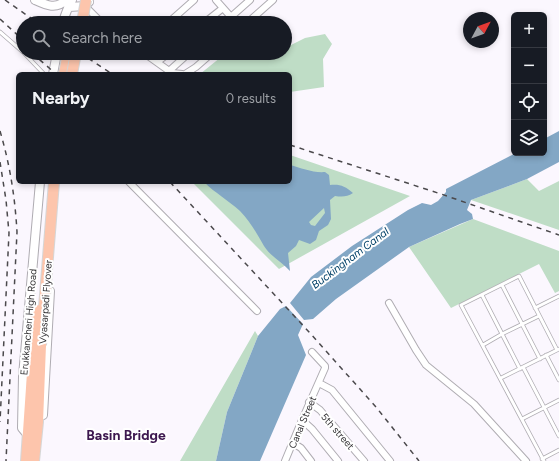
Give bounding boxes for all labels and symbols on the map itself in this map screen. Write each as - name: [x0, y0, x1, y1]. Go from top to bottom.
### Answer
- north arrow: [463, 12, 499, 48]
- water label: Buckingham Canal: [309, 225, 392, 292]
- street label: Vyasarpadi Flyover: [36, 259, 55, 345]
- street label: Erukkancheri High Road: [17, 268, 40, 376]
- street label: Canal Street: [286, 394, 319, 450]
- street label: 5th street: [318, 410, 357, 452]
- district label: Basin Bridge: [86, 427, 166, 444]

